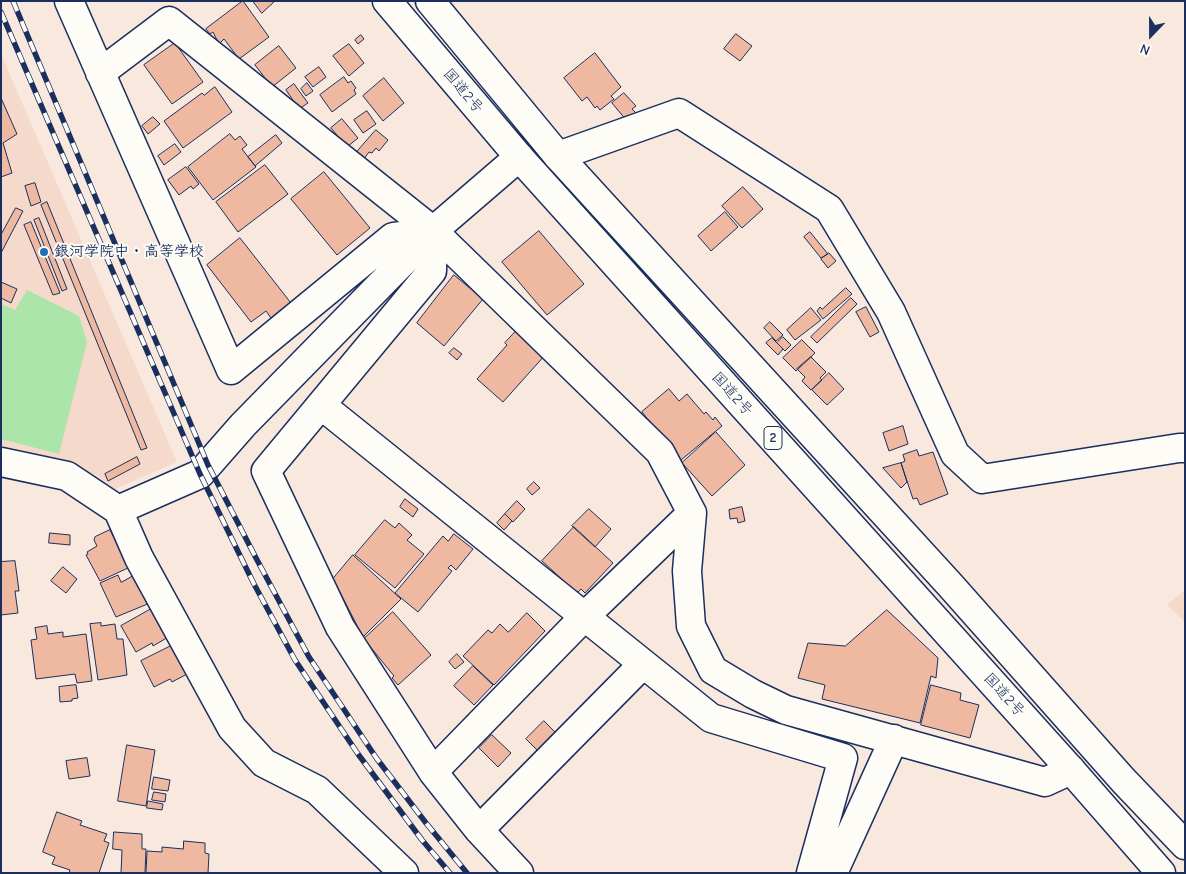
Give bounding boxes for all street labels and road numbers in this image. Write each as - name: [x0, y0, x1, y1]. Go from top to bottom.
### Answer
- street label: 国道2号: [439, 65, 487, 117]
- street label: 国道2号: [708, 368, 756, 420]
- road number: 2: [764, 426, 782, 449]
- street label: 国道2号: [980, 669, 1028, 721]

